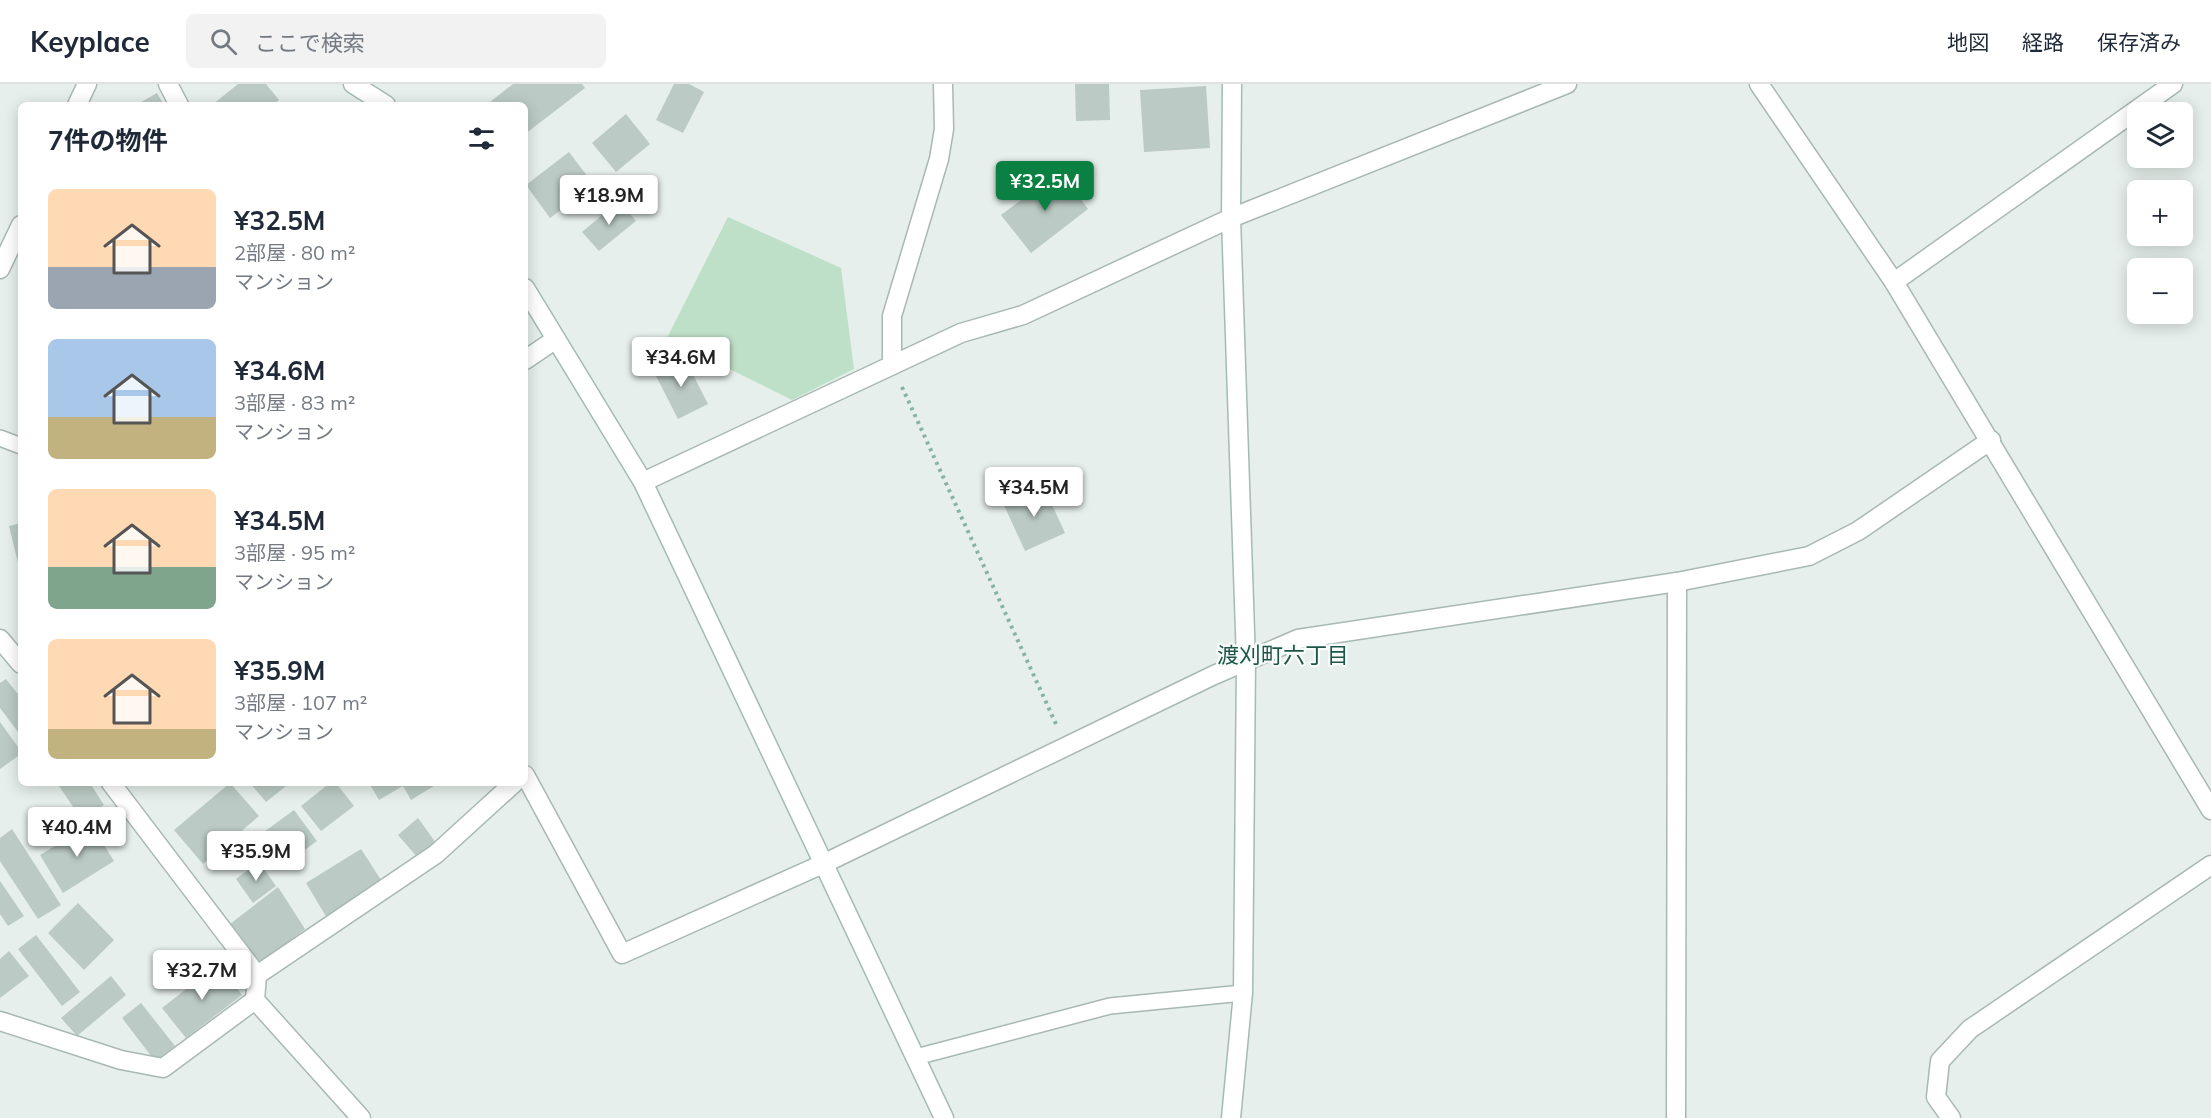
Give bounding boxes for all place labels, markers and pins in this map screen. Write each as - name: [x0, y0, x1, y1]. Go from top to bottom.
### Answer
- pin: ¥32.5M: [996, 161, 1094, 212]
- pin: ¥18.9M: [560, 175, 658, 226]
- pin: ¥34.6M: [632, 337, 730, 388]
- pin: ¥34.5M: [985, 467, 1083, 518]
- pin: ¥40.4M: [28, 807, 126, 858]
- pin: ¥35.9M: [207, 831, 305, 882]
- pin: ¥32.7M: [153, 950, 251, 1001]

